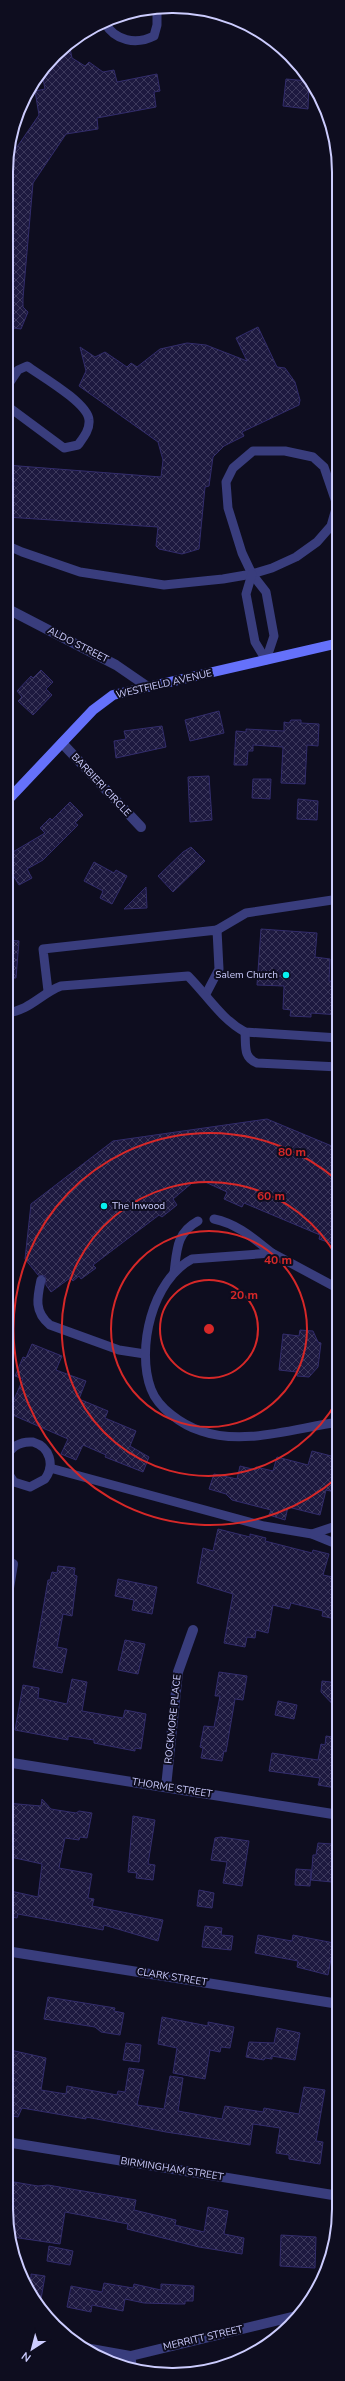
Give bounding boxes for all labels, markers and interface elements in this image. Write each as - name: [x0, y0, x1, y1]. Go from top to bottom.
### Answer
- street label: ALDO STREET: [45, 624, 111, 666]
- street label: WESTFIELD AVENUE: [115, 666, 213, 702]
- street label: BARBIERI CIRCLE: [68, 750, 134, 820]
- place label: Salem Church: [215, 968, 278, 982]
- marker: Salem Church: [281, 970, 291, 980]
- text: 80 m: [278, 1144, 306, 1160]
- text: 60 m: [257, 1188, 285, 1204]
- place label: The Inwood: [112, 1199, 165, 1213]
- marker: The Inwood: [99, 1201, 109, 1211]
- text: 40 m: [264, 1252, 292, 1268]
- text: 20 m: [230, 1287, 258, 1303]
- centre of rings: [202, 1322, 216, 1336]
- street label: ROCKMORE PLACE: [161, 1673, 185, 1764]
- street label: THORME STREET: [131, 1775, 213, 1801]
- street label: CLARK STREET: [136, 1965, 208, 1989]
- street label: BIRMINGHAM STREET: [120, 2154, 224, 2184]
- street label: MERRITT STREET: [162, 2322, 244, 2354]
- north arrow: [12, 2329, 52, 2369]
- text: N: [19, 2348, 34, 2365]

